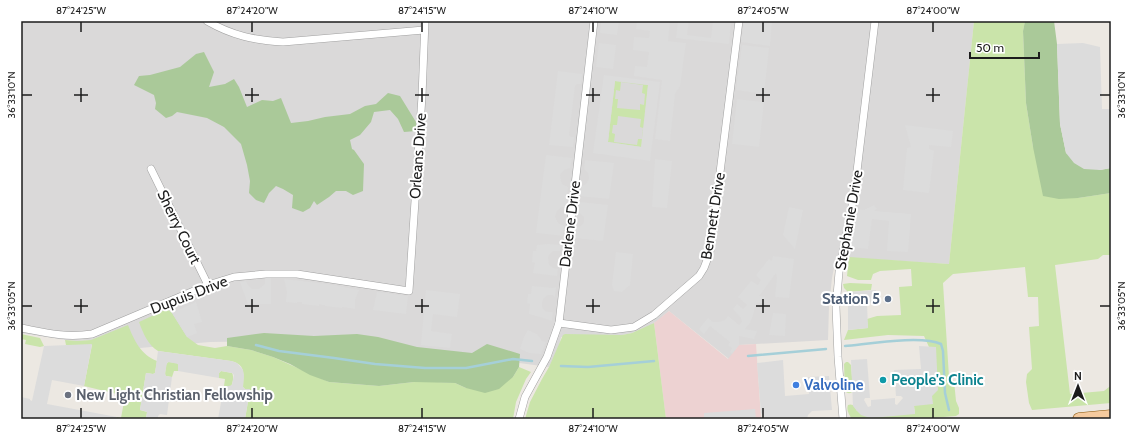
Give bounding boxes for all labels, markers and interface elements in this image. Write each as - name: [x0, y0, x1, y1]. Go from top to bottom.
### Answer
- text: 87°24'25"W: [56, 4, 107, 17]
- text: 87°24'20"W: [226, 4, 278, 17]
- text: 87°24'15"W: [398, 4, 447, 17]
- text: 87°24'10"W: [568, 4, 618, 17]
- text: 87°24'05"W: [737, 4, 789, 17]
- text: 87°24'00"W: [906, 4, 960, 17]
- scale bar: [970, 34, 1039, 60]
- text: 50 m: [976, 40, 1004, 55]
- text: 36°33'10"N: [5, 72, 18, 118]
- text: 36°33'10"N: [1115, 72, 1128, 118]
- street label: Orleans Drive: [406, 112, 430, 200]
- street label: Stephanie Drive: [831, 168, 867, 271]
- street label: Bennett Drive: [697, 171, 729, 261]
- street label: Darlene Drive: [556, 179, 584, 268]
- street label: Sherry Court: [153, 187, 205, 267]
- street label: Dupuis Drive: [148, 272, 230, 318]
- text: 36°33'05"N: [5, 281, 18, 331]
- text: 36°33'05"N: [1115, 281, 1128, 331]
- place label: Station 5: [822, 290, 880, 308]
- marker: Station 5: [883, 294, 893, 304]
- north arrow: [1058, 366, 1098, 406]
- text: N: [1074, 369, 1082, 383]
- place label: People's Clinic: [891, 371, 984, 389]
- marker: People's Clinic: [878, 375, 888, 385]
- place label: Valvoline: [804, 376, 864, 394]
- marker: Valvoline: [791, 380, 801, 390]
- place label: New Light Christian Fellowship: [76, 386, 273, 404]
- marker: New Light Christian Fellowship: [63, 390, 73, 400]
- text: 87°24'25"W: [56, 422, 107, 435]
- text: 87°24'20"W: [226, 422, 278, 435]
- text: 87°24'15"W: [398, 422, 447, 435]
- text: 87°24'10"W: [568, 422, 618, 435]
- text: 87°24'05"W: [737, 422, 789, 435]
- text: 87°24'00"W: [906, 422, 960, 435]

